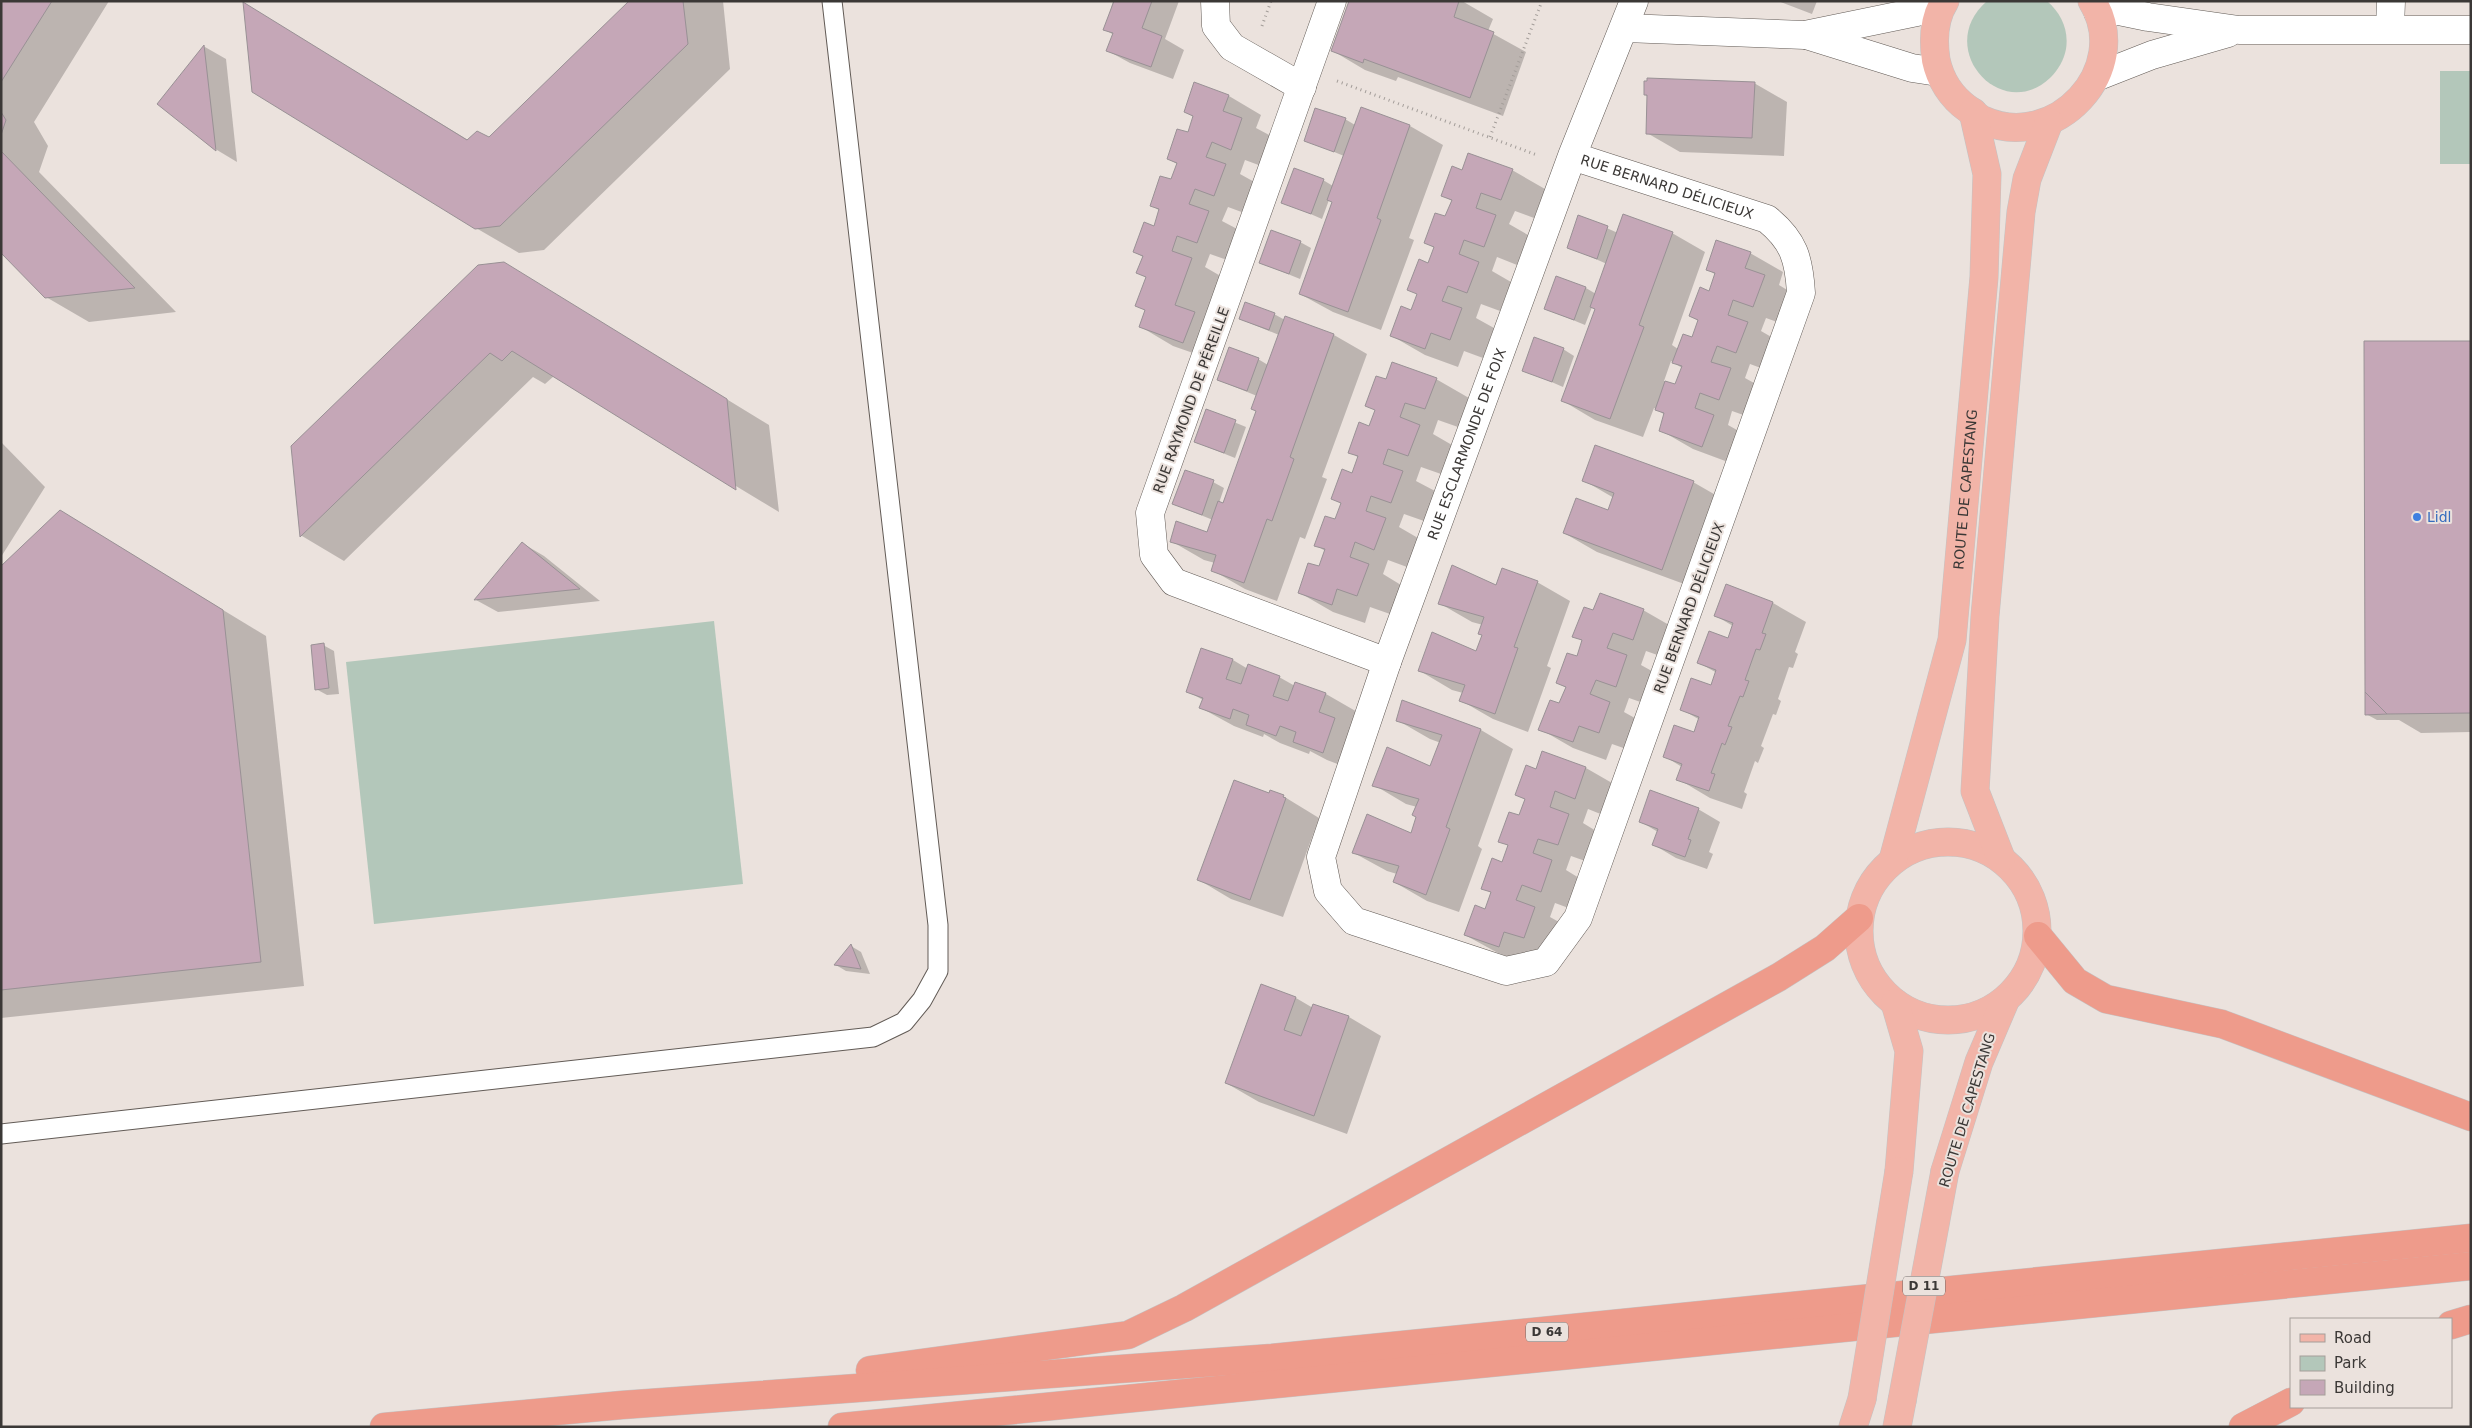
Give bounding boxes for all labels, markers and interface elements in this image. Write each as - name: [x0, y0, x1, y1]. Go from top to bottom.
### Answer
- street label: RUE BERNARD DÉLICIEUX: [1579, 151, 1756, 222]
- street label: RUE RAYMOND DE PÉREILLE: [1150, 305, 1232, 495]
- street label: RUE ESCLARMONDE DE FOIX: [1424, 346, 1509, 542]
- street label: ROUTE DE CAPESTANG: [1950, 408, 1980, 570]
- place label: Lidl: [2427, 509, 2451, 525]
- marker: Lidl: [2411, 511, 2423, 523]
- street label: RUE BERNARD DÉLICIEUX: [1651, 520, 1728, 696]
- street label: ROUTE DE CAPESTANG: [1936, 1031, 1998, 1189]
- road number: D 11: [1903, 1276, 1945, 1295]
- legend: [2290, 1318, 2452, 1408]
- road number: D 64: [1526, 1322, 1568, 1341]
- text: Road: [2334, 1329, 2372, 1347]
- text: Park: [2334, 1354, 2367, 1372]
- text: Building: [2334, 1379, 2395, 1397]

